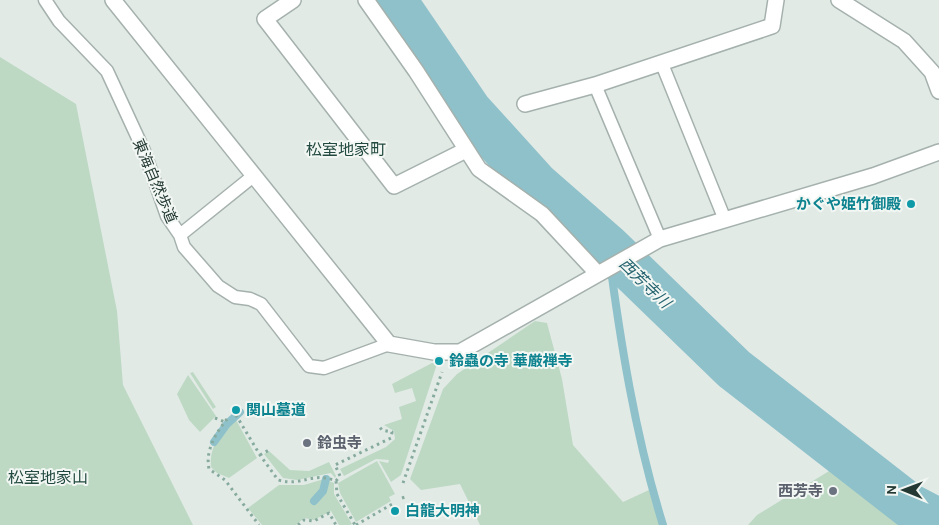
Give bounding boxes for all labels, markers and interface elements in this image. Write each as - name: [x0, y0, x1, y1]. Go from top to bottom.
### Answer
- street label: 東海自然歩道: [129, 136, 181, 226]
- district label: 松室地家町: [306, 140, 386, 159]
- place label: かぐや姫竹御殿: [796, 195, 901, 213]
- marker: かぐや姫竹御殿: [905, 198, 917, 210]
- water label: 西芳寺川: [615, 254, 676, 313]
- place label: 鈴蟲の寺 華厳禅寺: [449, 352, 573, 370]
- marker: 鈴蟲の寺 華厳禅寺: [433, 355, 445, 367]
- place label: 関山墓道: [246, 401, 306, 419]
- marker: 関山墓道: [230, 404, 242, 416]
- place label: 鈴虫寺: [317, 434, 362, 452]
- marker: 鈴虫寺: [301, 437, 313, 449]
- north arrow: [879, 465, 929, 515]
- district label: 松室地家山: [8, 468, 88, 487]
- place label: 西芳寺: [778, 482, 823, 500]
- marker: 西芳寺: [827, 485, 839, 497]
- text: N: [883, 485, 900, 495]
- place label: 白龍大明神: [405, 502, 480, 520]
- marker: 白龍大明神: [389, 505, 401, 517]

